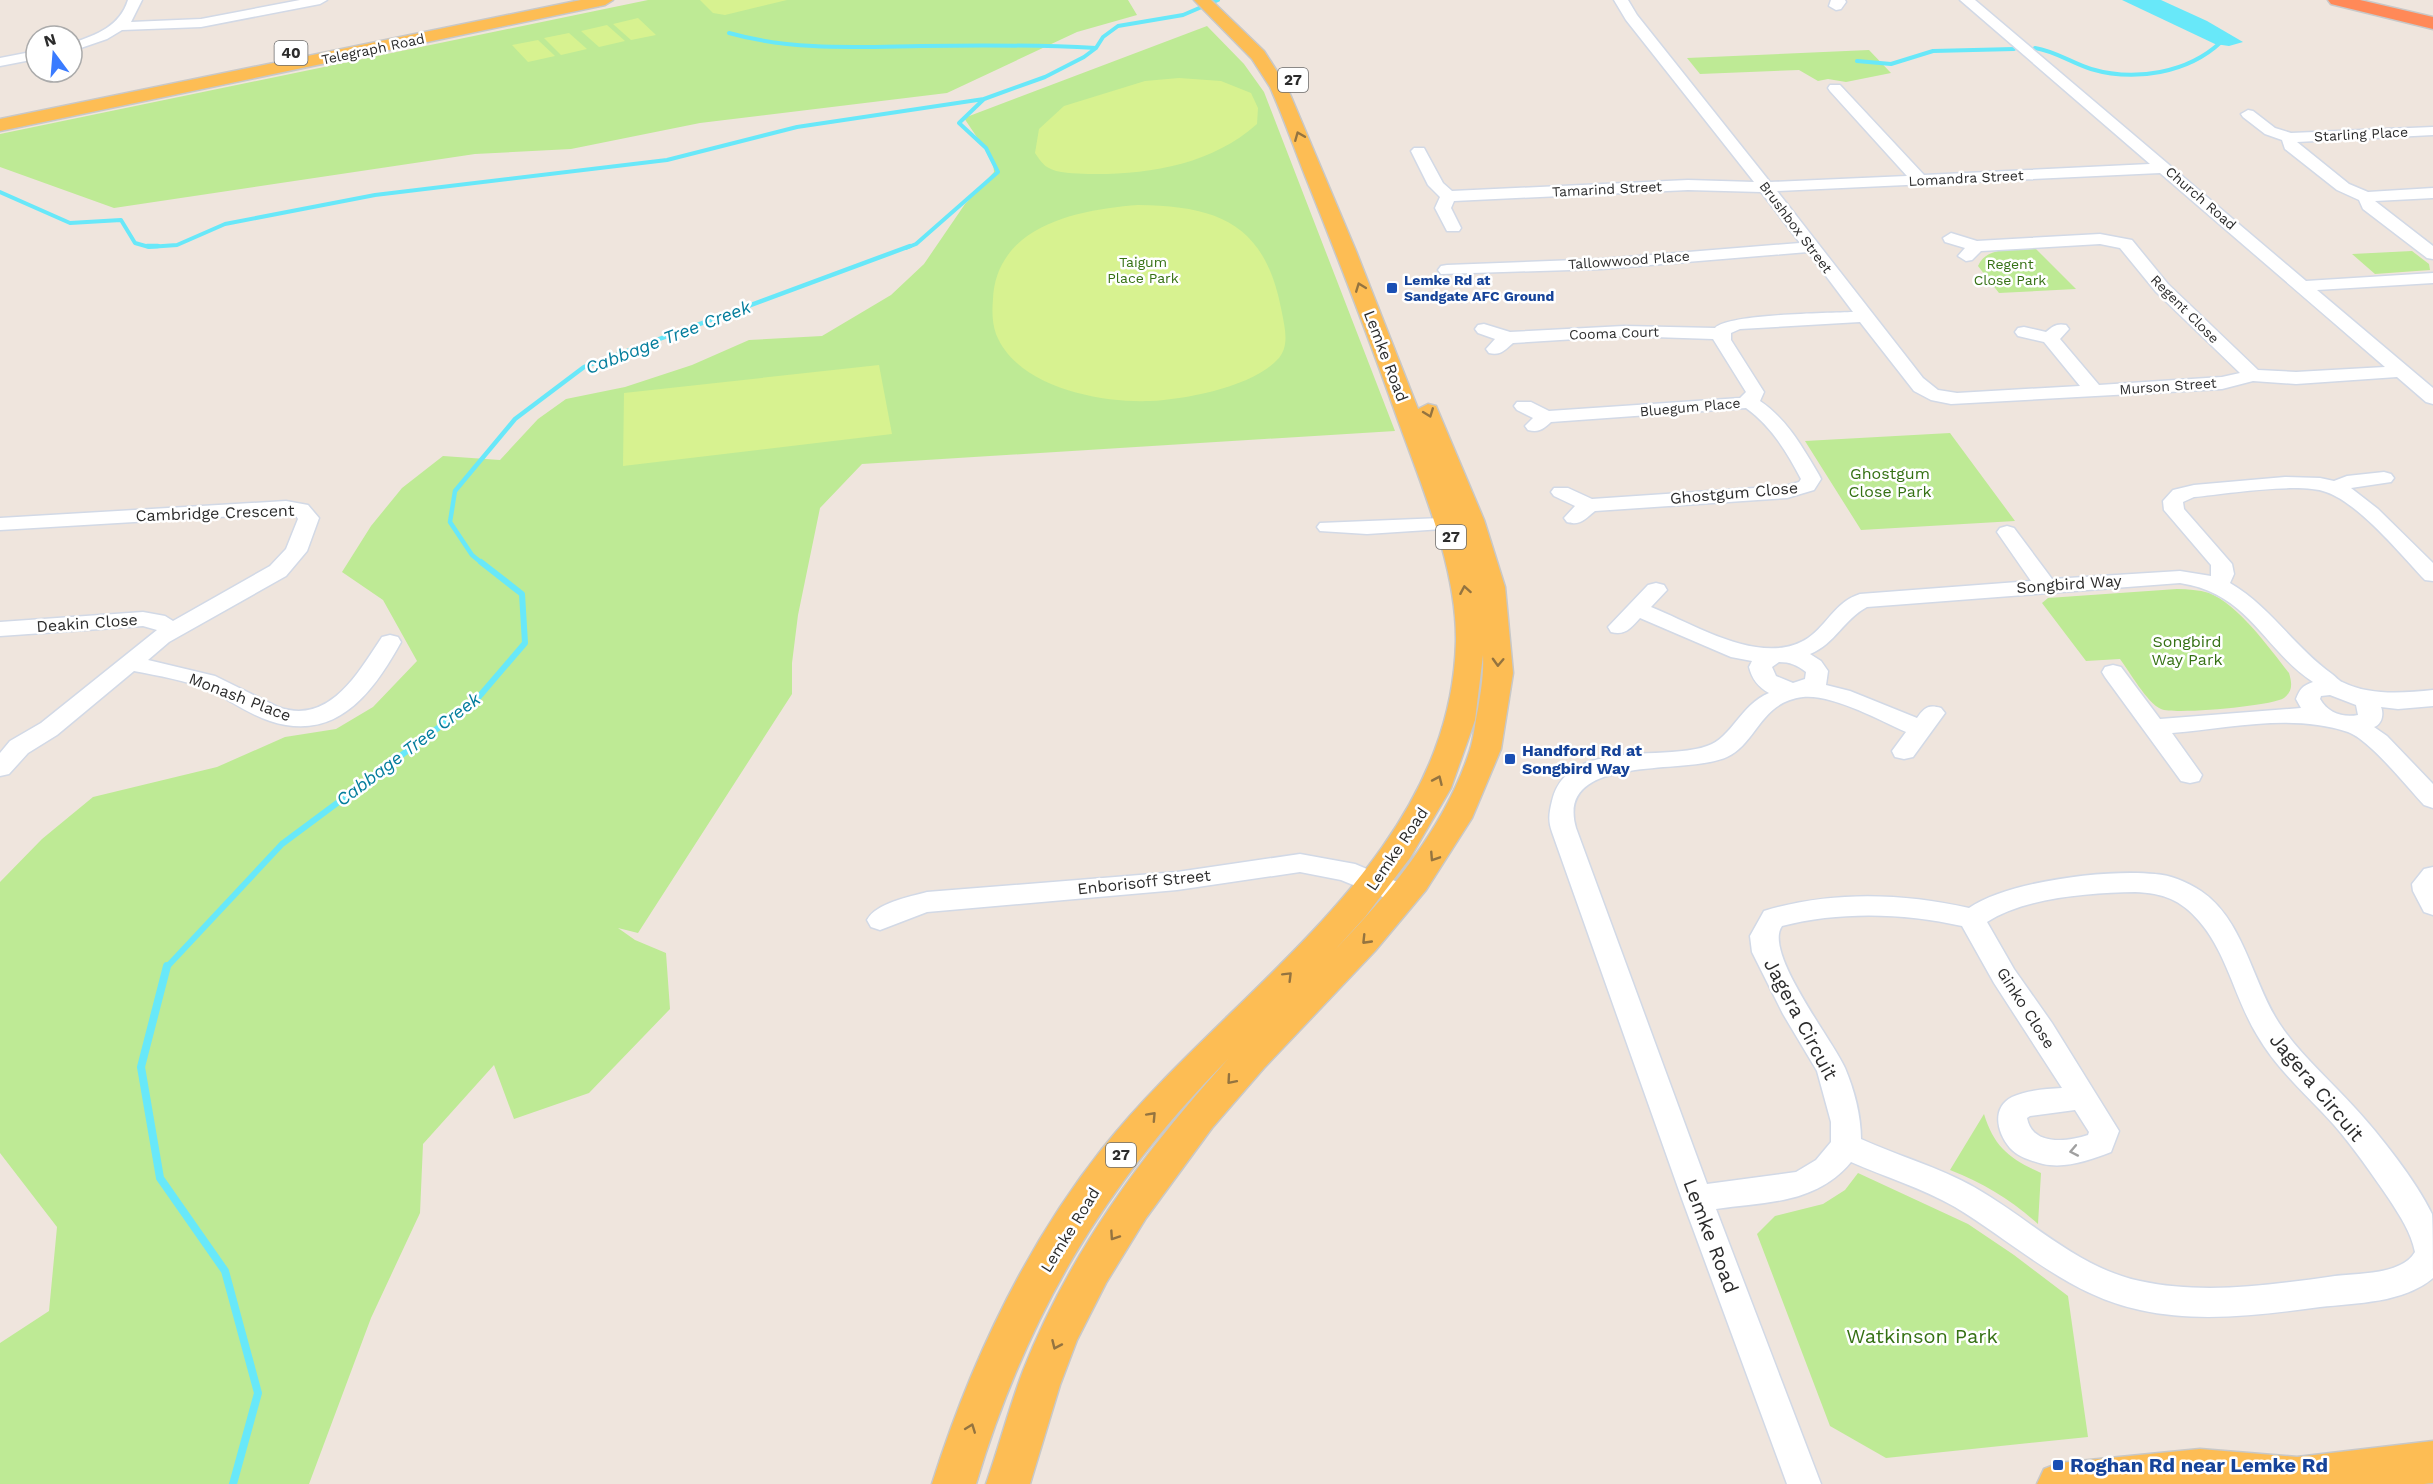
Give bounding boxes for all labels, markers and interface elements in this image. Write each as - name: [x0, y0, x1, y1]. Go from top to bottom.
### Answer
- north arrow: [24, 24, 84, 84]
- text: N: [42, 29, 58, 51]
- street label: Telegraph Road: [320, 30, 426, 68]
- road number: 40: [274, 41, 308, 65]
- road number: 27: [1278, 68, 1308, 92]
- street label: Starling Place: [2314, 124, 2408, 144]
- one-way arrow: [1294, 131, 1306, 142]
- street label: Church Road: [2163, 163, 2239, 233]
- street label: Lomandra Street: [1908, 167, 2024, 189]
- street label: Tamarind Street: [1552, 178, 1662, 200]
- street label: Brushbox Street: [1756, 178, 1836, 276]
- street label: Tallowwood Place: [1568, 248, 1690, 272]
- park label: Taigum Place Park: [1107, 254, 1179, 286]
- park label: Regent Close Park: [1974, 256, 2046, 288]
- place label: Lemke Rd at Sandgate AFC Ground: [1404, 272, 1554, 304]
- street label: Regent Close: [2148, 272, 2222, 346]
- marker: Lemke Rd at Sandgate AFC Ground: [1385, 281, 1399, 295]
- one-way arrow: [1355, 282, 1367, 293]
- water label: Cabbage Tree Creek: [583, 295, 755, 378]
- street label: Lemke Road: [1360, 308, 1412, 404]
- street label: Cooma Court: [1569, 323, 1659, 343]
- street label: Murson Street: [2119, 375, 2217, 397]
- street label: Bluegum Place: [1639, 395, 1741, 419]
- one-way arrow: [1422, 406, 1434, 417]
- park label: Ghostgum Close Park: [1848, 464, 1932, 501]
- street label: Ghostgum Close: [1669, 478, 1799, 508]
- street label: Cambridge Crescent: [135, 501, 295, 525]
- road number: 27: [1436, 525, 1466, 549]
- street label: Songbird Way: [2016, 571, 2123, 597]
- one-way arrow: [1459, 585, 1472, 595]
- street label: Deakin Close: [36, 610, 138, 636]
- park label: Songbird Way Park: [2151, 632, 2223, 669]
- one-way arrow: [1492, 657, 1505, 666]
- street label: Monash Place: [186, 669, 294, 725]
- water label: Cabbage Tree Creek: [332, 687, 485, 810]
- place label: Handford Rd at Songbird Way: [1522, 741, 1642, 778]
- marker: Handford Rd at Songbird Way: [1503, 752, 1517, 766]
- one-way arrow: [1430, 775, 1442, 786]
- street label: Lemke Road: [1362, 804, 1432, 894]
- one-way arrow: [1430, 850, 1441, 861]
- street label: Enborisoff Street: [1076, 866, 1212, 898]
- one-way arrow: [1362, 933, 1373, 943]
- street label: Jagera Circuit: [1759, 954, 1843, 1084]
- street label: Ginko Close: [1993, 964, 2059, 1052]
- one-way arrow: [1281, 973, 1292, 984]
- street label: Jagera Circuit: [2265, 1028, 2370, 1147]
- one-way arrow: [1227, 1074, 1238, 1084]
- one-way arrow: [1145, 1112, 1156, 1123]
- road number: 27: [1106, 1143, 1136, 1167]
- one-way arrow: [2070, 1144, 2080, 1157]
- street label: Lemke Road: [1678, 1175, 1744, 1297]
- street label: Lemke Road: [1036, 1184, 1104, 1276]
- one-way arrow: [1111, 1230, 1122, 1241]
- park label: Watkinson Park: [1846, 1324, 1998, 1348]
- one-way arrow: [1051, 1338, 1063, 1349]
- one-way arrow: [963, 1423, 976, 1434]
- place label: Roghan Rd near Lemke Rd: [2070, 1453, 2328, 1477]
- marker: Roghan Rd near Lemke Rd: [2051, 1458, 2065, 1472]

